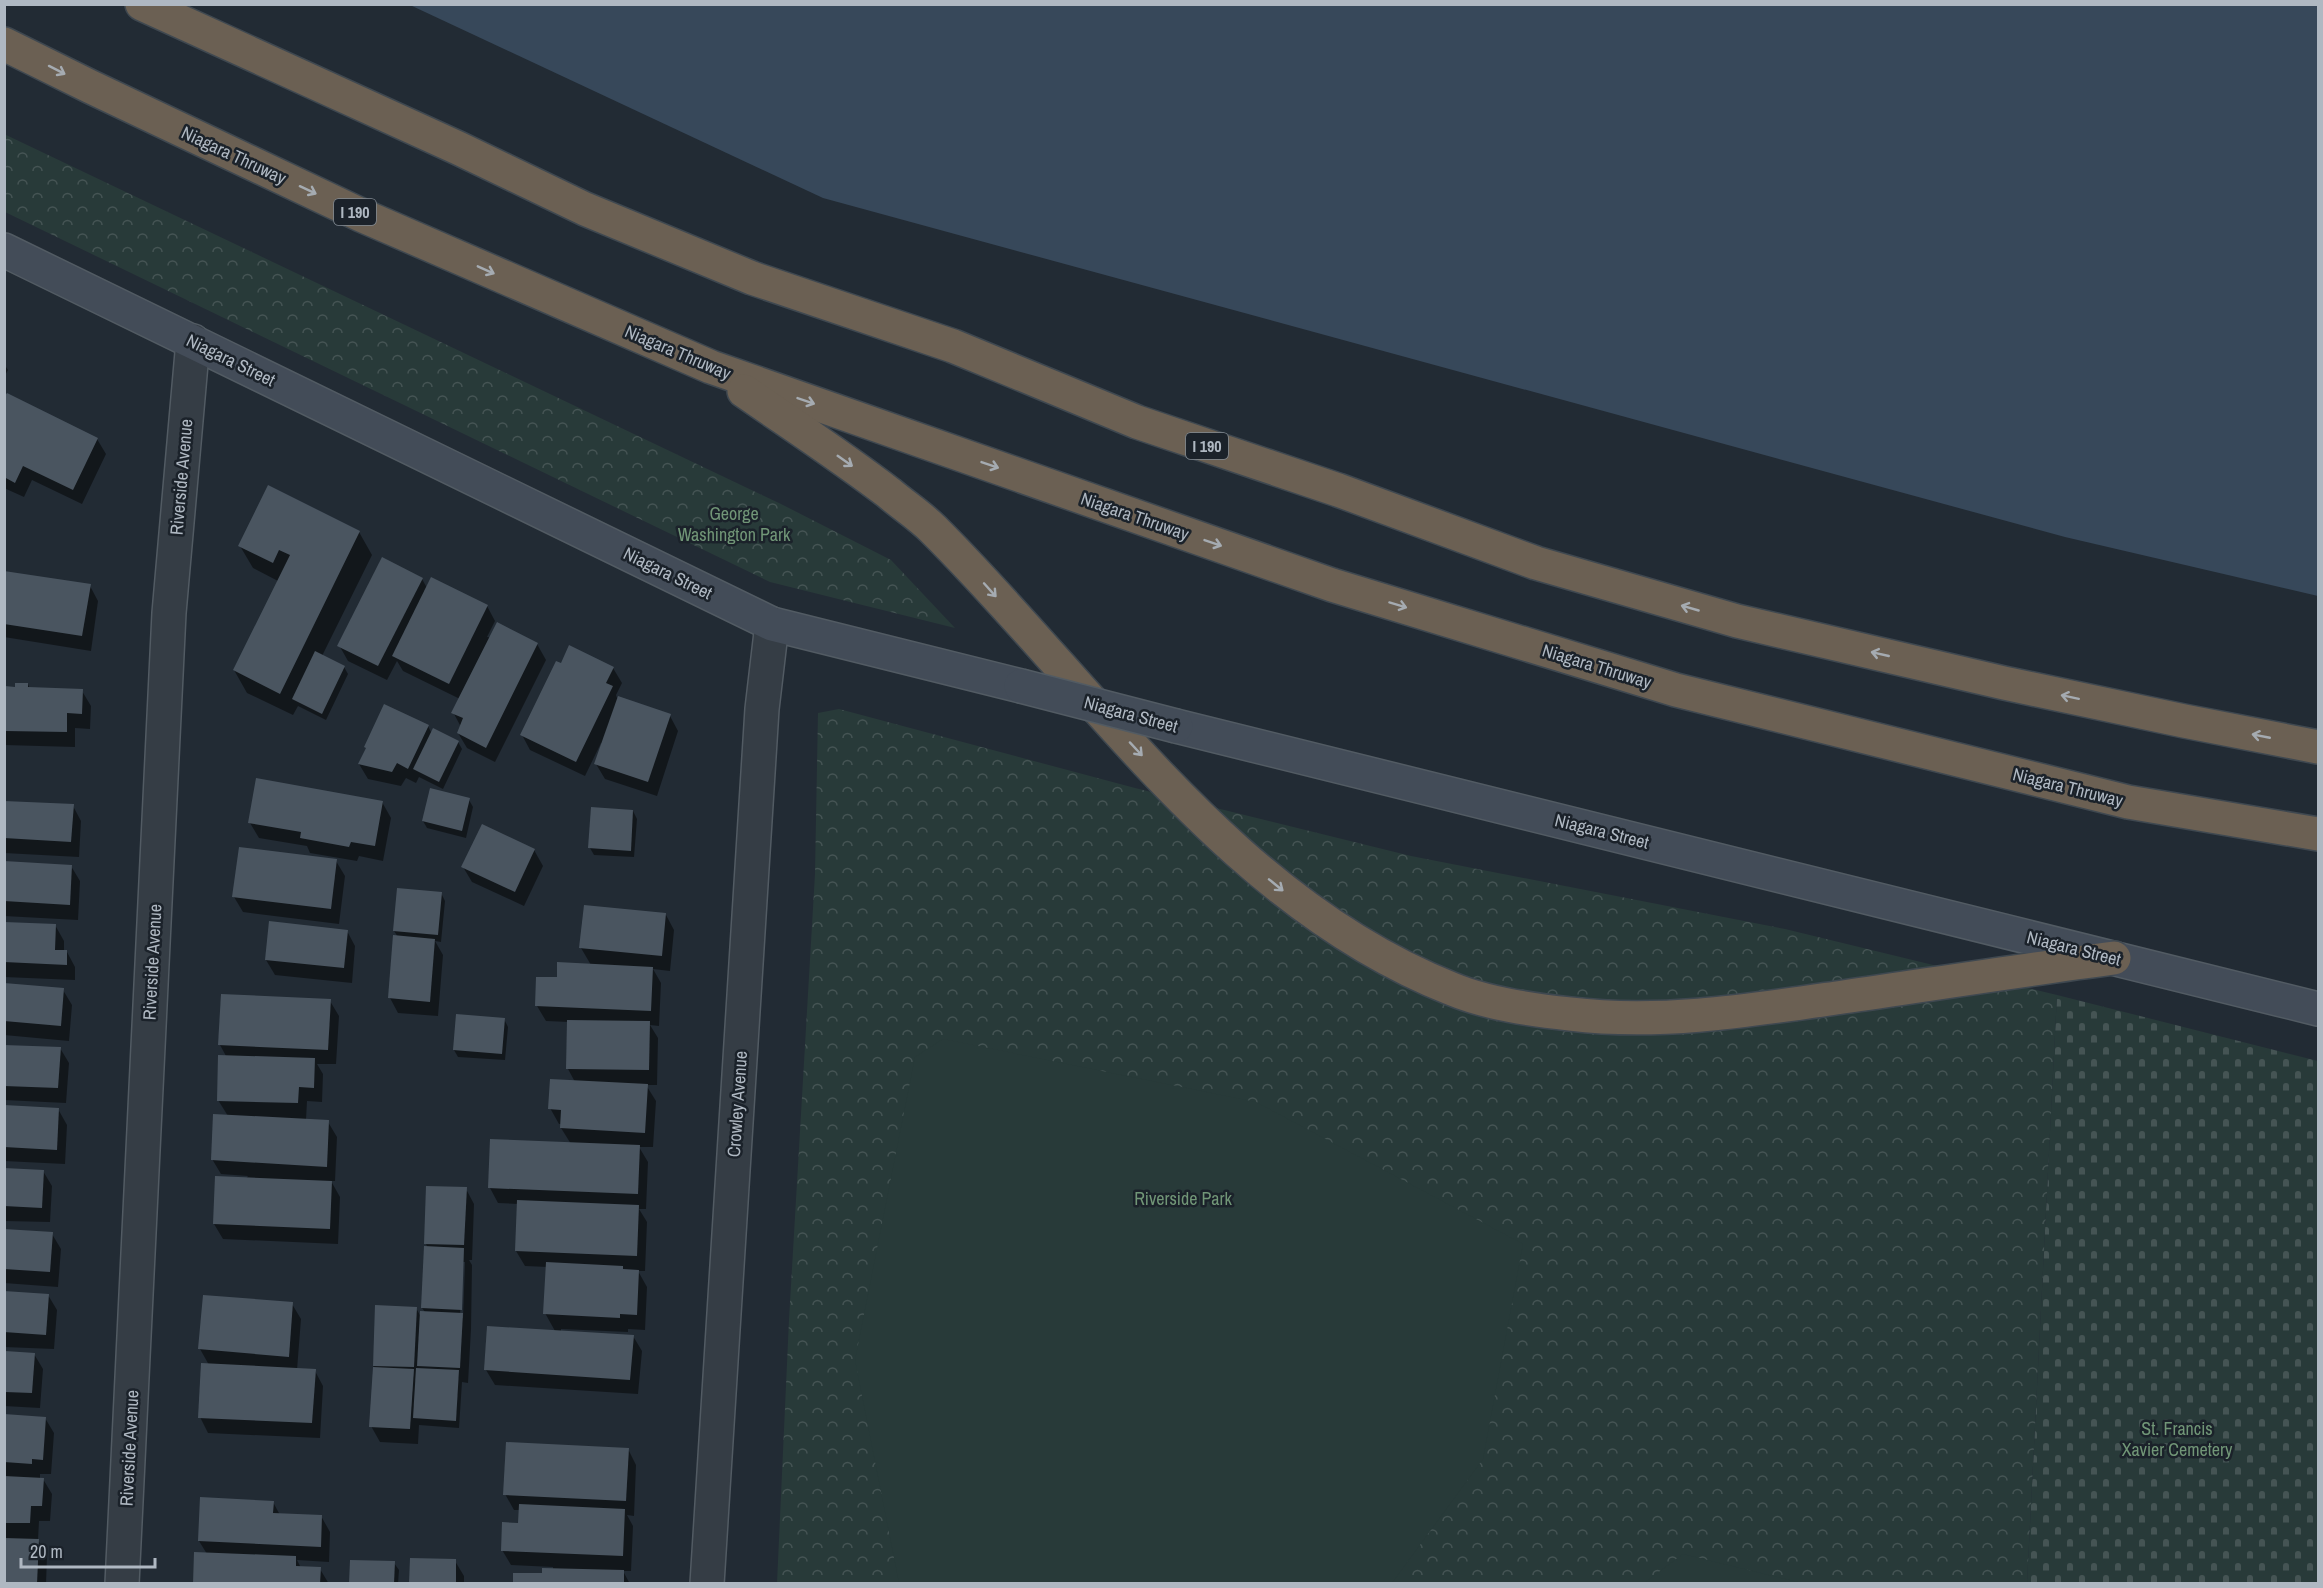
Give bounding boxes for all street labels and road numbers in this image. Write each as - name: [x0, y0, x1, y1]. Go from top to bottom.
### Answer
- street label: Niagara Thruway: [178, 120, 291, 190]
- road number: I 190: [334, 199, 376, 225]
- street label: Niagara Thruway: [621, 318, 735, 386]
- street label: Niagara Street: [182, 328, 280, 392]
- street label: Riverside Avenue: [163, 418, 199, 536]
- road number: I 190: [1186, 433, 1228, 459]
- street label: Niagara Thruway: [1078, 486, 1193, 546]
- street label: Niagara Street: [619, 541, 717, 605]
- street label: Niagara Thruway: [1539, 638, 1655, 695]
- street label: Niagara Street: [1081, 690, 1181, 738]
- street label: Niagara Thruway: [2010, 761, 2126, 813]
- street label: Niagara Street: [1552, 807, 1652, 855]
- street label: Riverside Avenue: [136, 903, 168, 1021]
- street label: Niagara Street: [2024, 924, 2124, 972]
- street label: Crowley Avenue: [721, 1050, 753, 1158]
- street label: Riverside Avenue: [113, 1389, 145, 1507]

